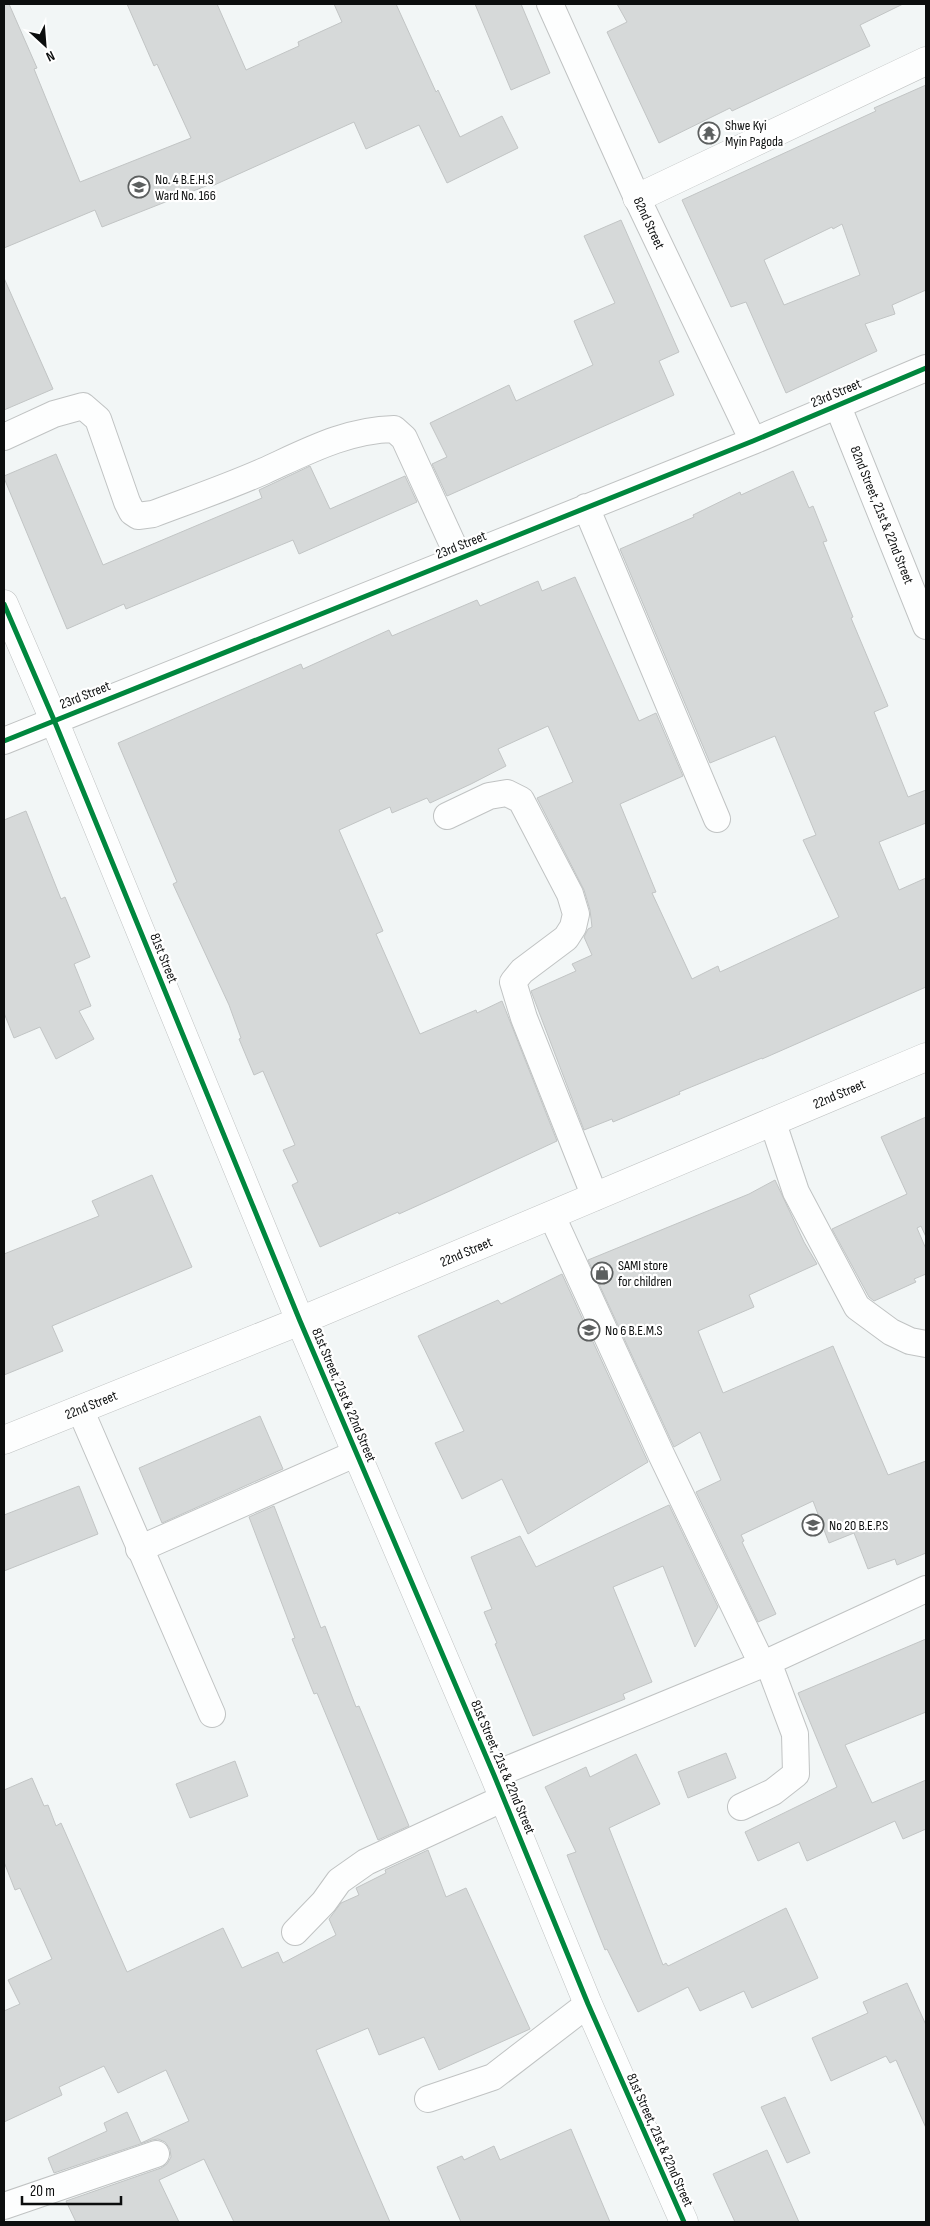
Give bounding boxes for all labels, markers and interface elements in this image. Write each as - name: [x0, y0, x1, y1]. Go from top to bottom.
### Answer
- north arrow: [20, 20, 70, 70]
- text: N: [43, 47, 58, 66]
- place label: Shwe Kyi Myin Pagoda: [725, 117, 783, 150]
- temple icon: Shwe Kyi Myin Pagoda: [697, 121, 721, 145]
- place label: No. 4 B.E.H.S Ward No. 166: [155, 171, 216, 204]
- school or university icon: No. 4 B.E.H.S Ward No. 166: [127, 175, 151, 199]
- street label: 82nd Street: [630, 194, 668, 252]
- street label: 23rd Street: [808, 375, 864, 411]
- street label: 82nd Street, 21st & 22nd Street: [846, 443, 918, 587]
- street label: 23rd Street: [433, 527, 489, 563]
- street label: 23rd Street: [57, 677, 113, 713]
- street label: 81st Street: [146, 931, 182, 985]
- street label: 22nd Street: [810, 1075, 868, 1113]
- street label: 22nd Street: [437, 1233, 495, 1271]
- place label: SAMI store for children: [618, 1257, 672, 1290]
- shop icon: SAMI store for children: [590, 1261, 614, 1285]
- school or university icon: No 6 B.E.M.S: [577, 1318, 601, 1342]
- place label: No 6 B.E.M.S: [605, 1322, 663, 1339]
- street label: 81st Street, 21st & 22nd Street: [308, 1325, 380, 1465]
- street label: 22nd Street: [62, 1387, 120, 1423]
- school or university icon: No 20 B.E.P.S: [801, 1513, 825, 1537]
- place label: No 20 B.E.P.S: [829, 1517, 888, 1534]
- street label: 81st Street, 21st & 22nd Street: [467, 1697, 539, 1837]
- street label: 81st Street, 21st & 22nd Street: [623, 2071, 697, 2209]
- scale bar: [22, 2174, 121, 2206]
- text: 20 m: [30, 2182, 55, 2201]

